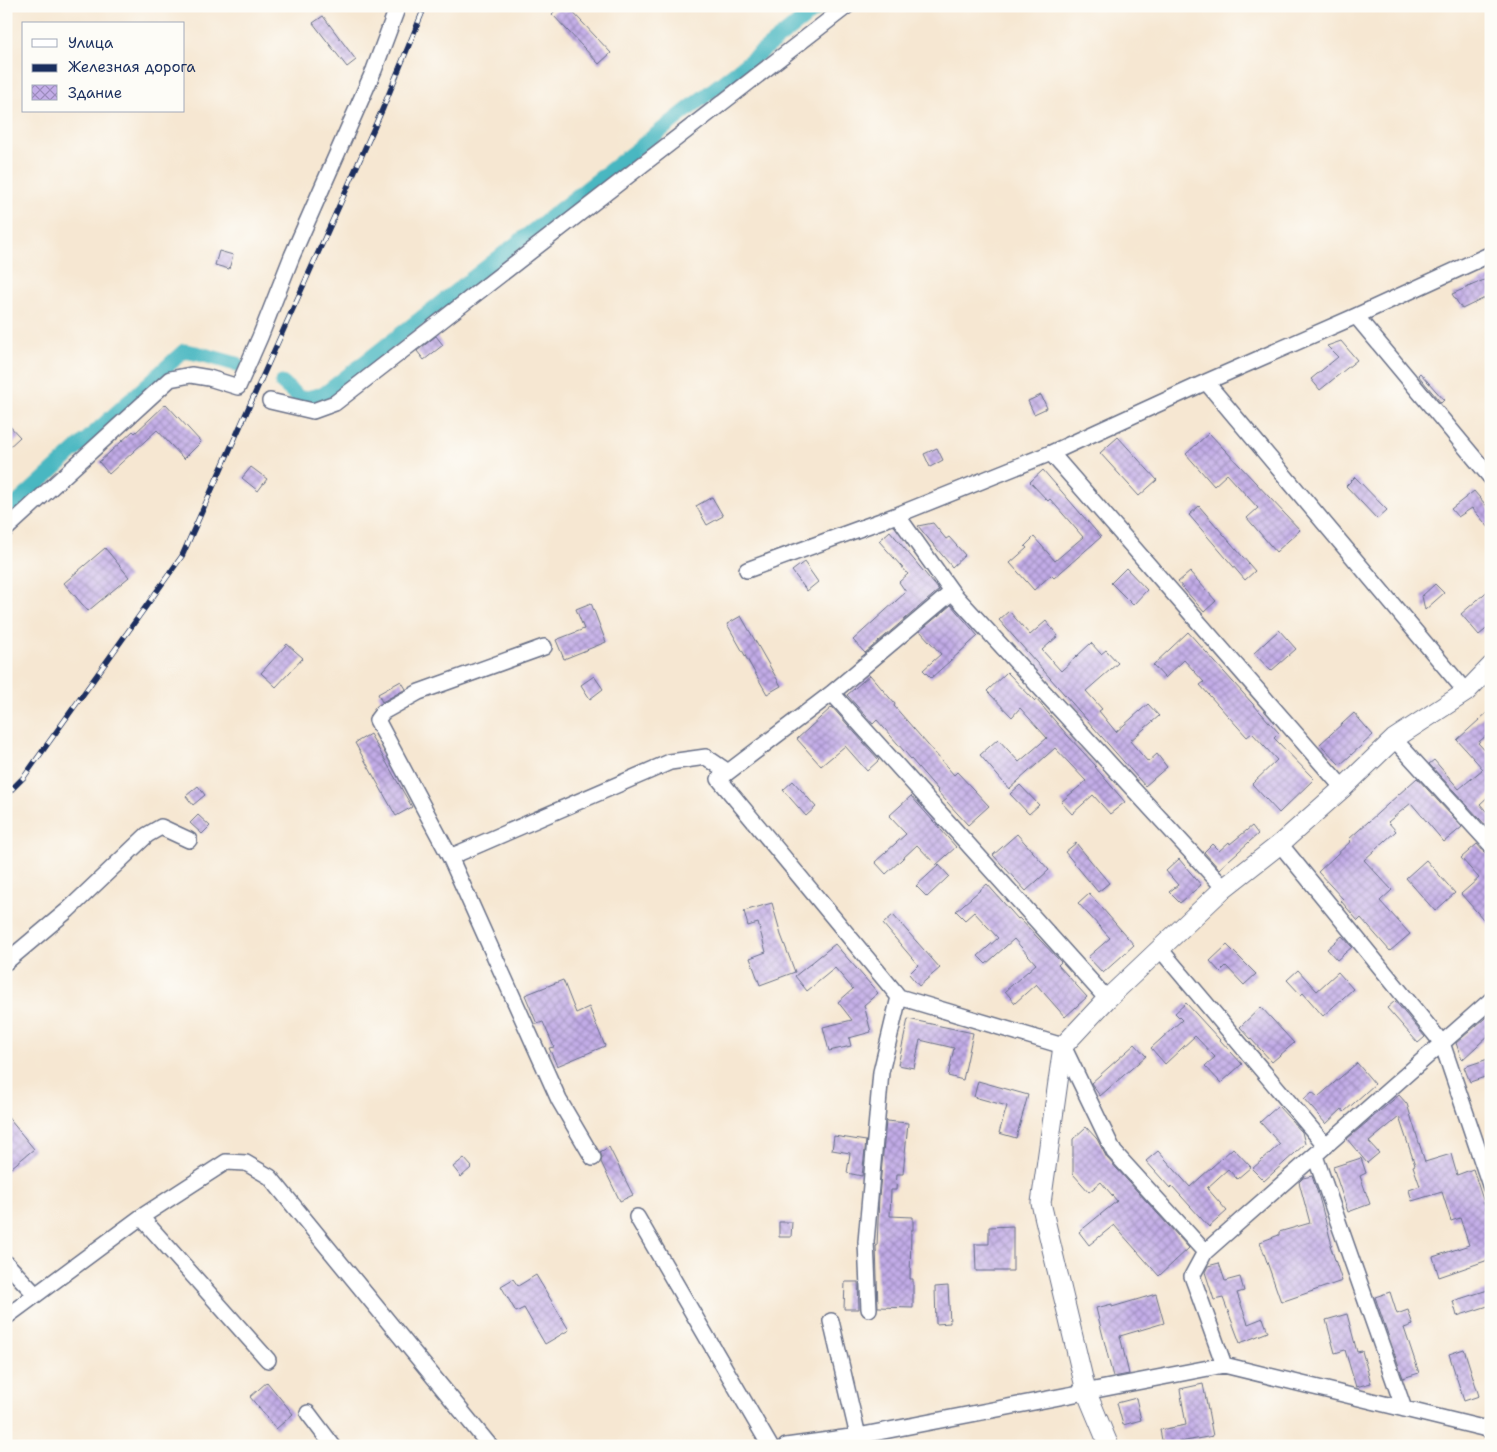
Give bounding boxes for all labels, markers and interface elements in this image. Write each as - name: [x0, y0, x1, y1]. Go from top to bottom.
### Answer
- legend: [22, 22, 185, 112]
- text: Улица: [68, 33, 114, 53]
- text: Железная дорога: [68, 57, 196, 77]
- text: Здание: [68, 83, 122, 103]

